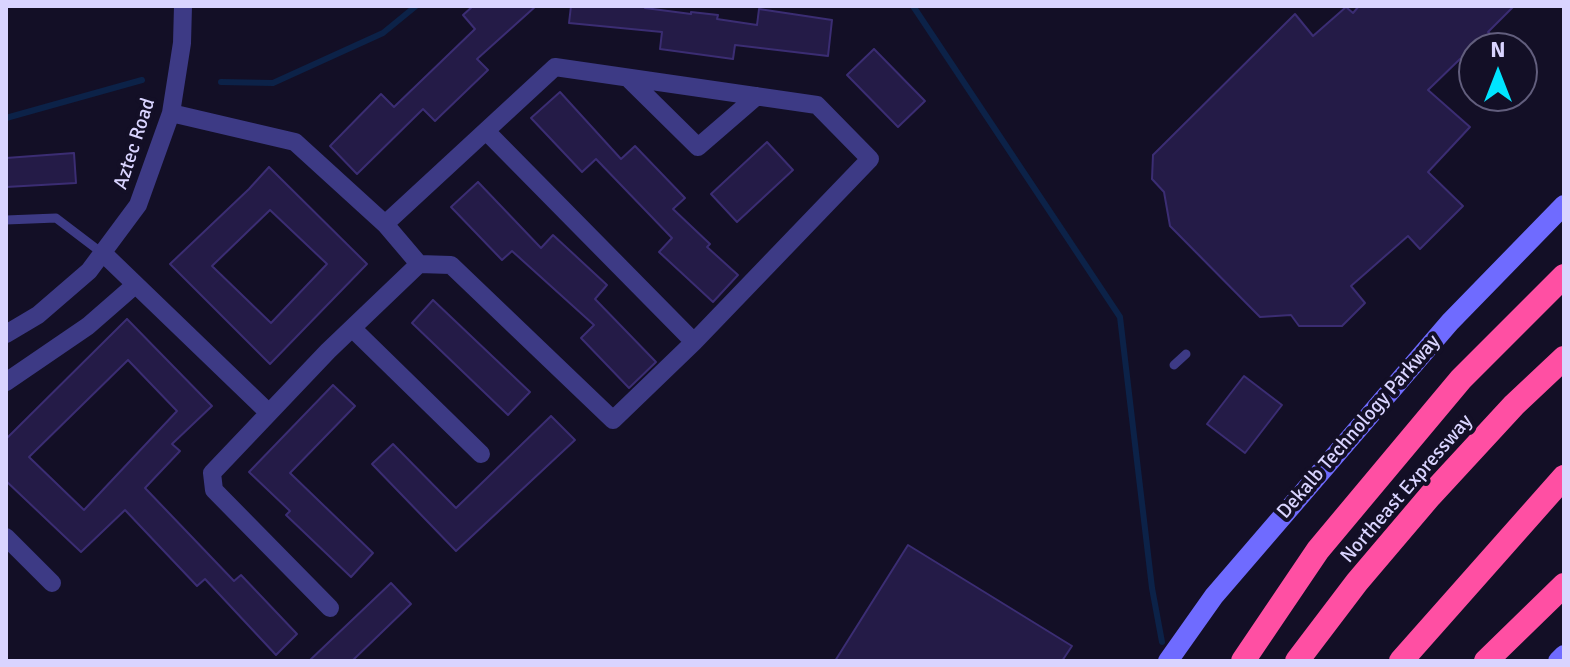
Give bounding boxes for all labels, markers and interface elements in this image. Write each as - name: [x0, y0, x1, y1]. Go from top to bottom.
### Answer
- north arrow: [1458, 32, 1538, 112]
- text: N: [1490, 36, 1506, 63]
- street label: Aztec Road: [109, 95, 161, 193]
- street label: Dekalb Technology Parkway: [1273, 330, 1445, 524]
- street label: Northeast Expressway: [1336, 410, 1478, 568]

